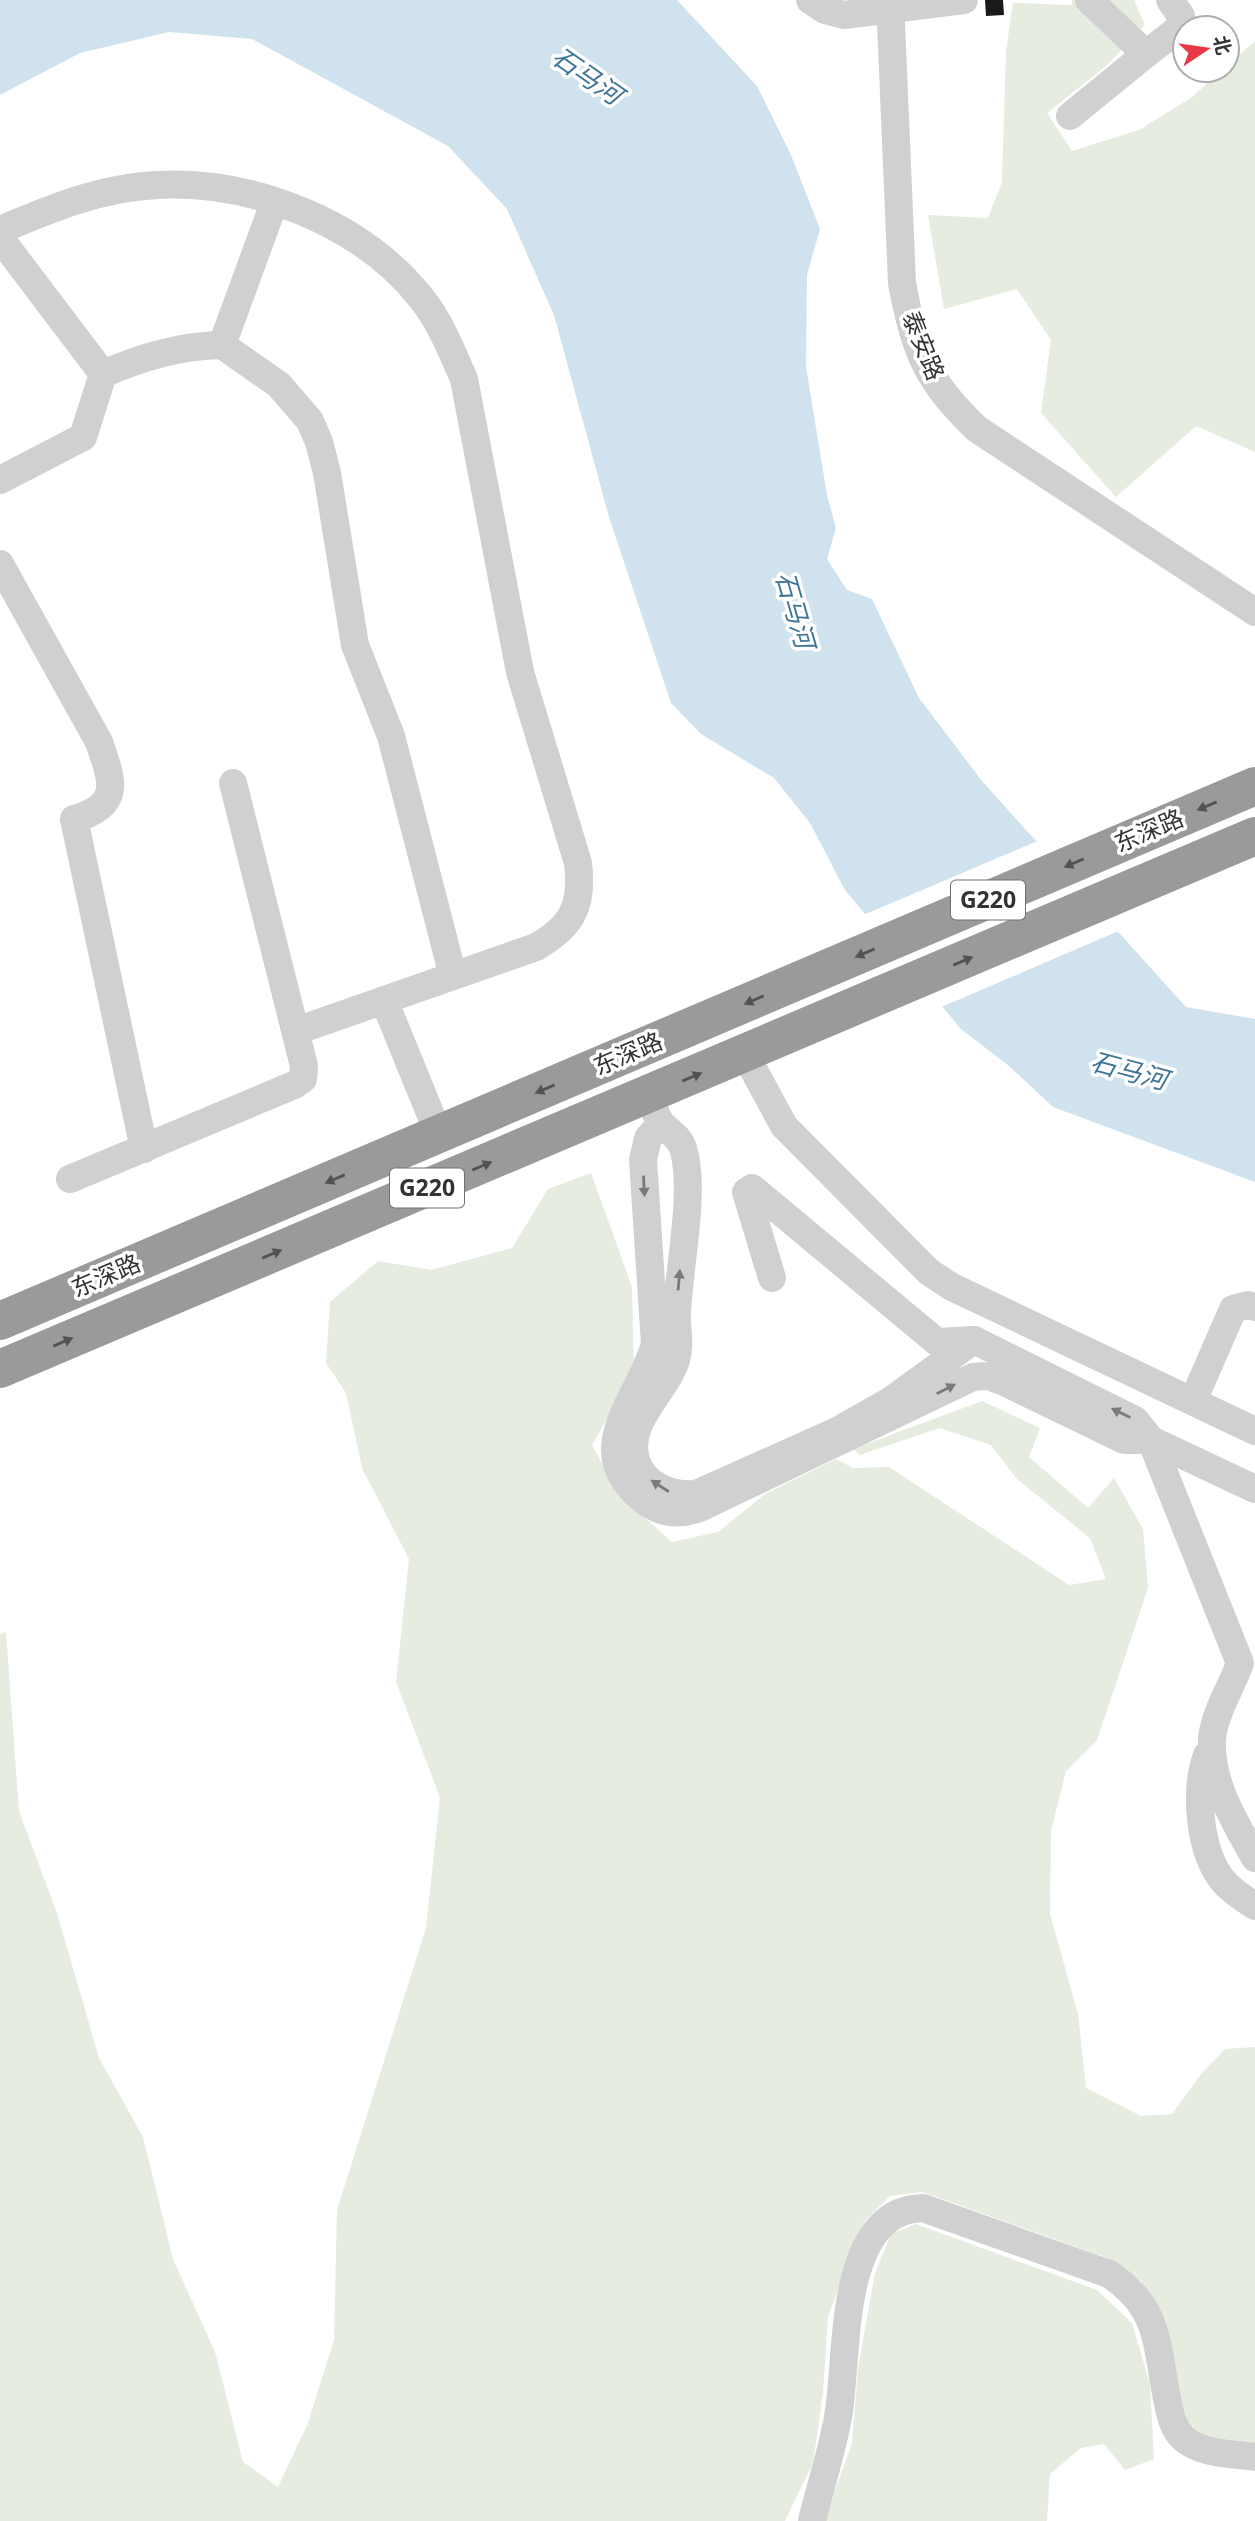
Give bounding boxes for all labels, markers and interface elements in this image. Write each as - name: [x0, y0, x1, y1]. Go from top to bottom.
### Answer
- north arrow: [1171, 14, 1241, 84]
- text: 北: [1208, 33, 1237, 57]
- water label: 石马河: [545, 38, 634, 115]
- street label: 泰安路: [896, 306, 953, 385]
- water label: 石马河: [768, 567, 825, 657]
- street label: 东深路: [1109, 800, 1188, 859]
- one-way arrow: [1197, 801, 1218, 812]
- one-way arrow: [1064, 858, 1085, 869]
- road number: G220: [951, 880, 1025, 920]
- one-way arrow: [855, 947, 875, 959]
- one-way arrow: [952, 955, 973, 966]
- one-way arrow: [744, 994, 764, 1006]
- street label: 东深路: [588, 1023, 667, 1082]
- water label: 石马河: [1087, 1043, 1176, 1099]
- one-way arrow: [681, 1071, 702, 1082]
- one-way arrow: [534, 1084, 555, 1095]
- one-way arrow: [472, 1160, 493, 1171]
- road number: G220: [390, 1168, 464, 1208]
- one-way arrow: [325, 1173, 346, 1184]
- one-way arrow: [639, 1176, 650, 1198]
- street label: 东深路: [66, 1245, 145, 1304]
- one-way arrow: [262, 1248, 283, 1259]
- one-way arrow: [674, 1269, 685, 1291]
- one-way arrow: [52, 1337, 73, 1348]
- one-way arrow: [936, 1384, 956, 1395]
- one-way arrow: [1111, 1407, 1131, 1418]
- one-way arrow: [650, 1479, 670, 1492]

